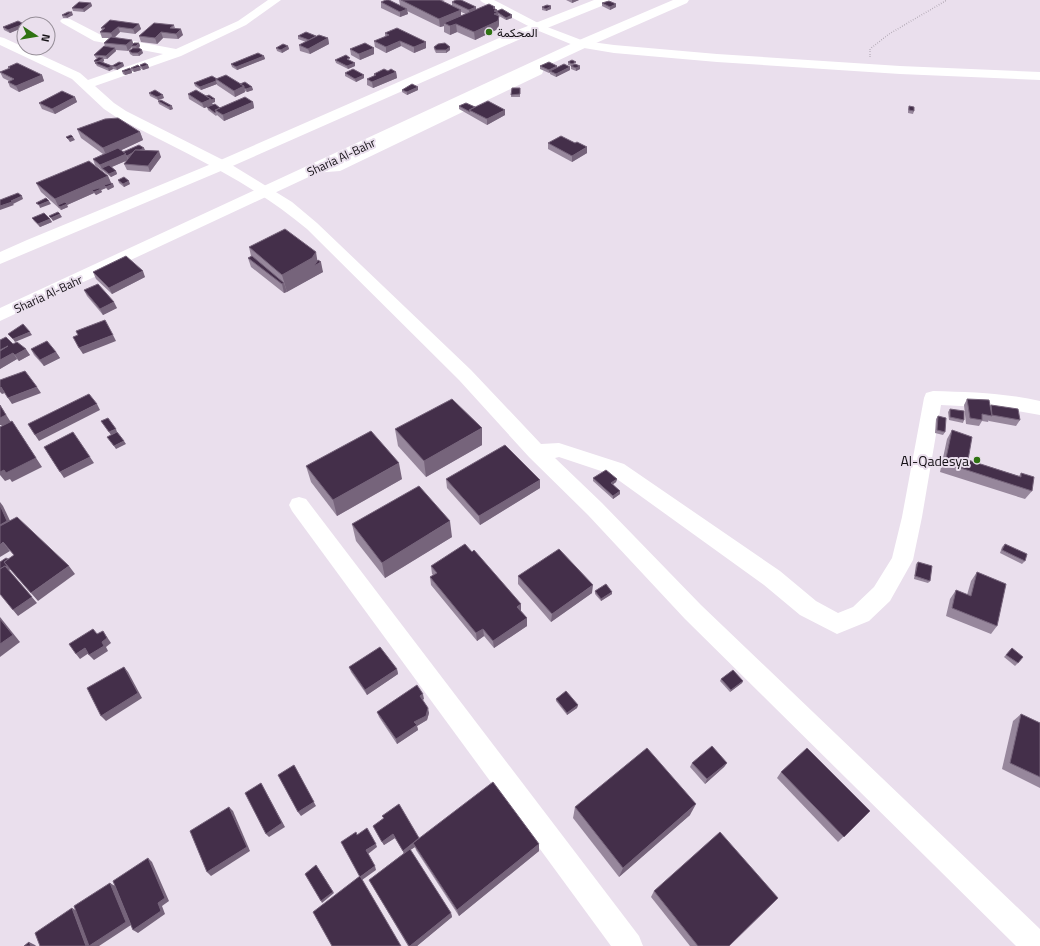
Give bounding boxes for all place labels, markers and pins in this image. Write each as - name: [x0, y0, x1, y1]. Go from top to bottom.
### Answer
- place label: المحكمة: [497, 23, 538, 42]
- marker: المحكمة: [484, 27, 494, 37]
- place label: Al-Qadesya: [901, 450, 969, 471]
- marker: Al-Qadesya: [972, 455, 982, 465]

